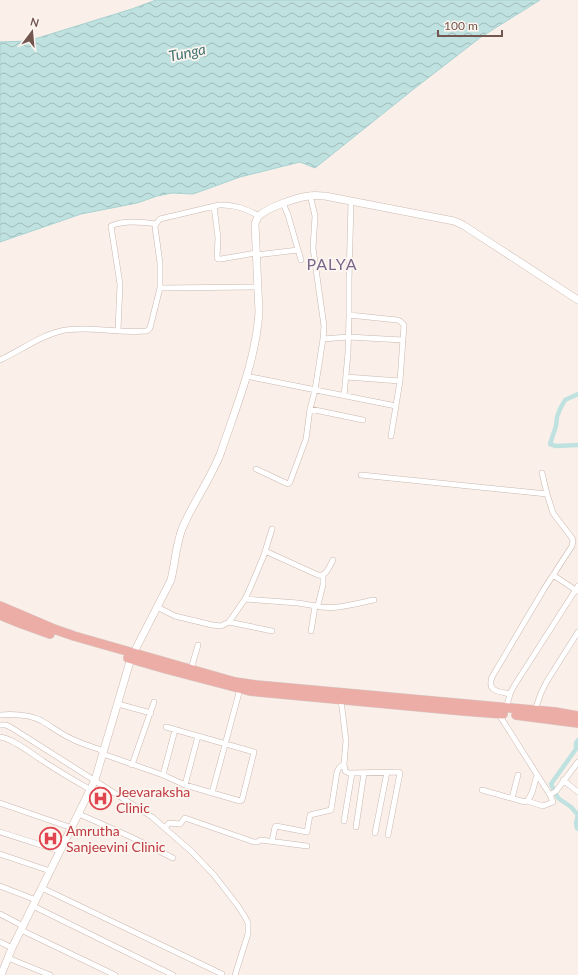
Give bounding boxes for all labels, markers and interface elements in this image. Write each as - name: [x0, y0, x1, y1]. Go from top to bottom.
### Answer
- north arrow: [12, 12, 52, 52]
- scale bar: [438, 12, 502, 38]
- text: N: [29, 14, 41, 29]
- text: 100 m: [444, 18, 478, 33]
- water label: Tunga: [167, 39, 208, 65]
- district label: PALYA: [306, 254, 358, 273]
- place label: Jeevaraksha Clinic: [116, 783, 190, 816]
- hospital icon: Jeevaraksha Clinic: [88, 786, 114, 812]
- place label: Amrutha Sanjeevini Clinic: [66, 822, 166, 855]
- hospital icon: Amrutha Sanjeevini Clinic: [37, 825, 63, 851]

